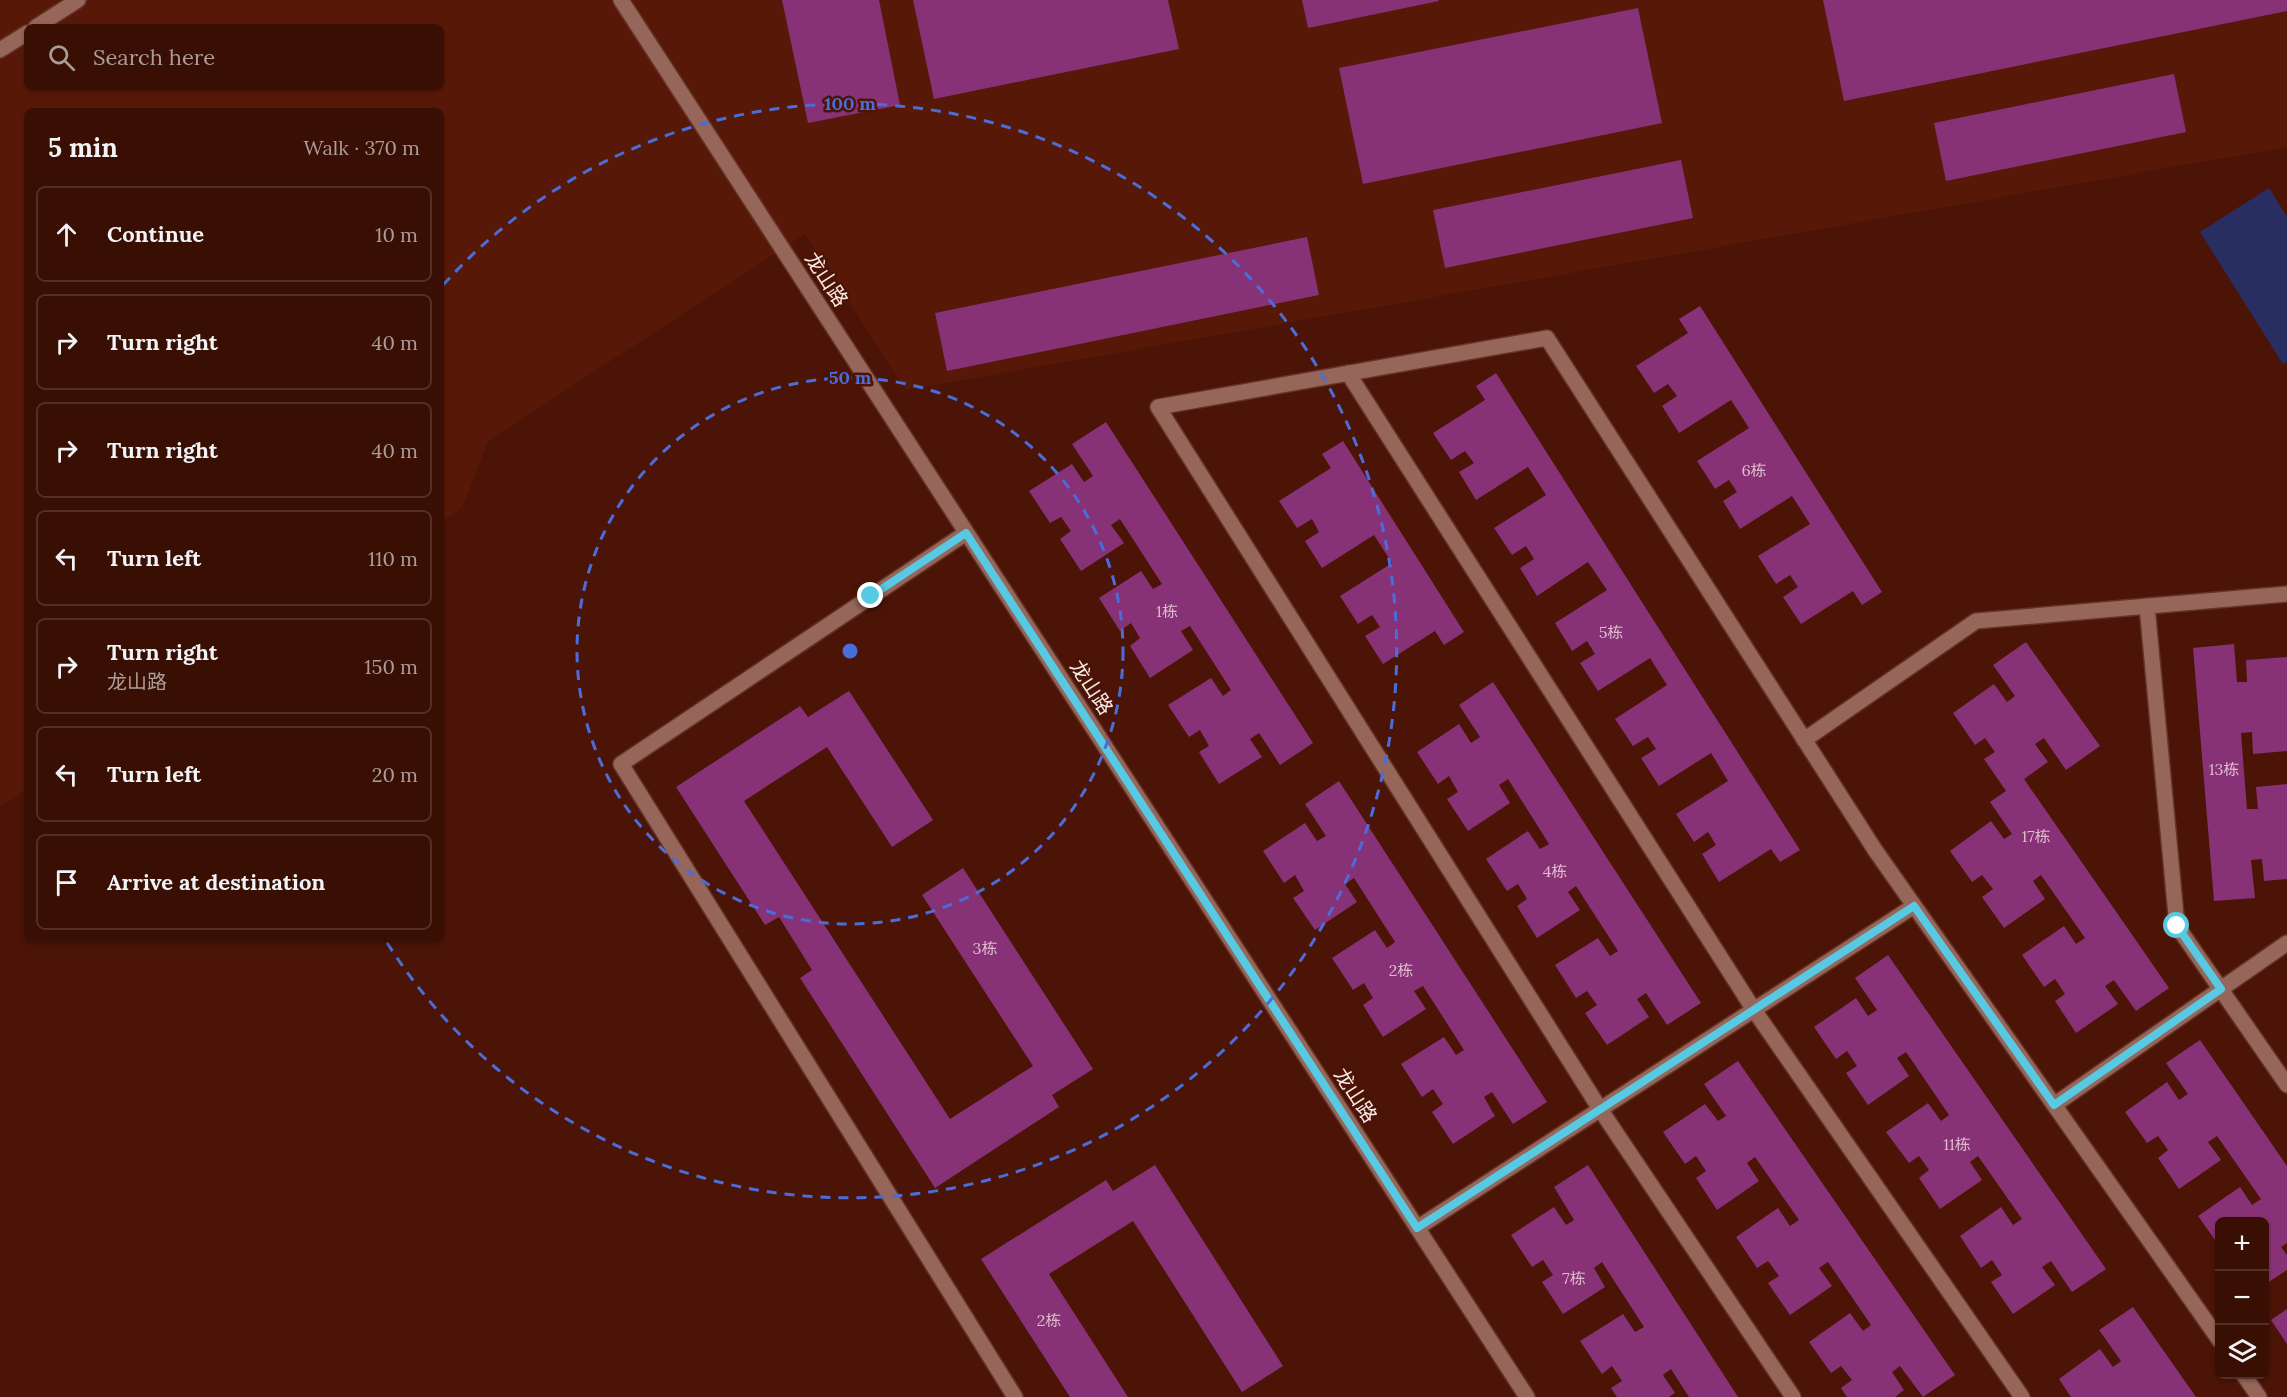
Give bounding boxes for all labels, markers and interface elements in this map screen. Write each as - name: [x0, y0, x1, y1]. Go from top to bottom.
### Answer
- search box: [24, 24, 444, 90]
- icon: search: [45, 41, 78, 74]
- text: Search here: [93, 43, 215, 71]
- text: 100 m: [824, 92, 876, 115]
- text: 5 min: [48, 131, 118, 164]
- text: Walk · 370 m: [303, 135, 420, 160]
- icon: ahead: [50, 218, 83, 251]
- text: Continue: [107, 220, 204, 248]
- text: 10 m: [375, 222, 418, 247]
- street label: 龙山路: [800, 247, 854, 311]
- icon: right: [50, 326, 83, 359]
- text: Turn right: [107, 328, 218, 356]
- text: 40 m: [372, 330, 418, 355]
- text: 50 m: [829, 366, 872, 389]
- icon: right: [50, 434, 83, 467]
- text: Turn right: [107, 436, 218, 464]
- text: 40 m: [372, 438, 418, 463]
- house number: 6栋: [1741, 460, 1767, 480]
- icon: left: [50, 542, 83, 575]
- text: Turn left: [107, 544, 201, 572]
- text: 110 m: [368, 546, 418, 571]
- route end: [857, 582, 883, 608]
- house number: 1栋: [1156, 601, 1178, 621]
- house number: 5栋: [1599, 622, 1623, 642]
- text: Turn right: [107, 638, 218, 666]
- centre of rings: [840, 641, 860, 661]
- icon: right: [50, 650, 83, 683]
- text: 150 m: [364, 654, 418, 679]
- street label: 龙山路: [1065, 655, 1119, 719]
- text: 龙山路: [107, 669, 167, 694]
- icon: left: [50, 758, 83, 791]
- house number: 13栋: [2209, 759, 2239, 779]
- text: Turn left: [107, 760, 201, 788]
- text: 20 m: [372, 762, 418, 787]
- house number: 17栋: [2021, 826, 2051, 846]
- house number: 4栋: [1543, 861, 1567, 881]
- icon: arrive: [50, 866, 83, 899]
- text: Arrive at destination: [107, 868, 325, 896]
- route start: [2163, 912, 2189, 938]
- house number: 3栋: [973, 938, 997, 958]
- house number: 2栋: [1389, 960, 1413, 980]
- street label: 龙山路: [1329, 1063, 1383, 1127]
- house number: 11栋: [1943, 1134, 1971, 1154]
- map controls: [2215, 1217, 2269, 1379]
- button: +: [2215, 1217, 2269, 1271]
- house number: 7栋: [1562, 1268, 1586, 1288]
- button: −: [2215, 1271, 2269, 1325]
- house number: 2栋: [1037, 1310, 1061, 1330]
- button: layers: [2215, 1325, 2269, 1379]

